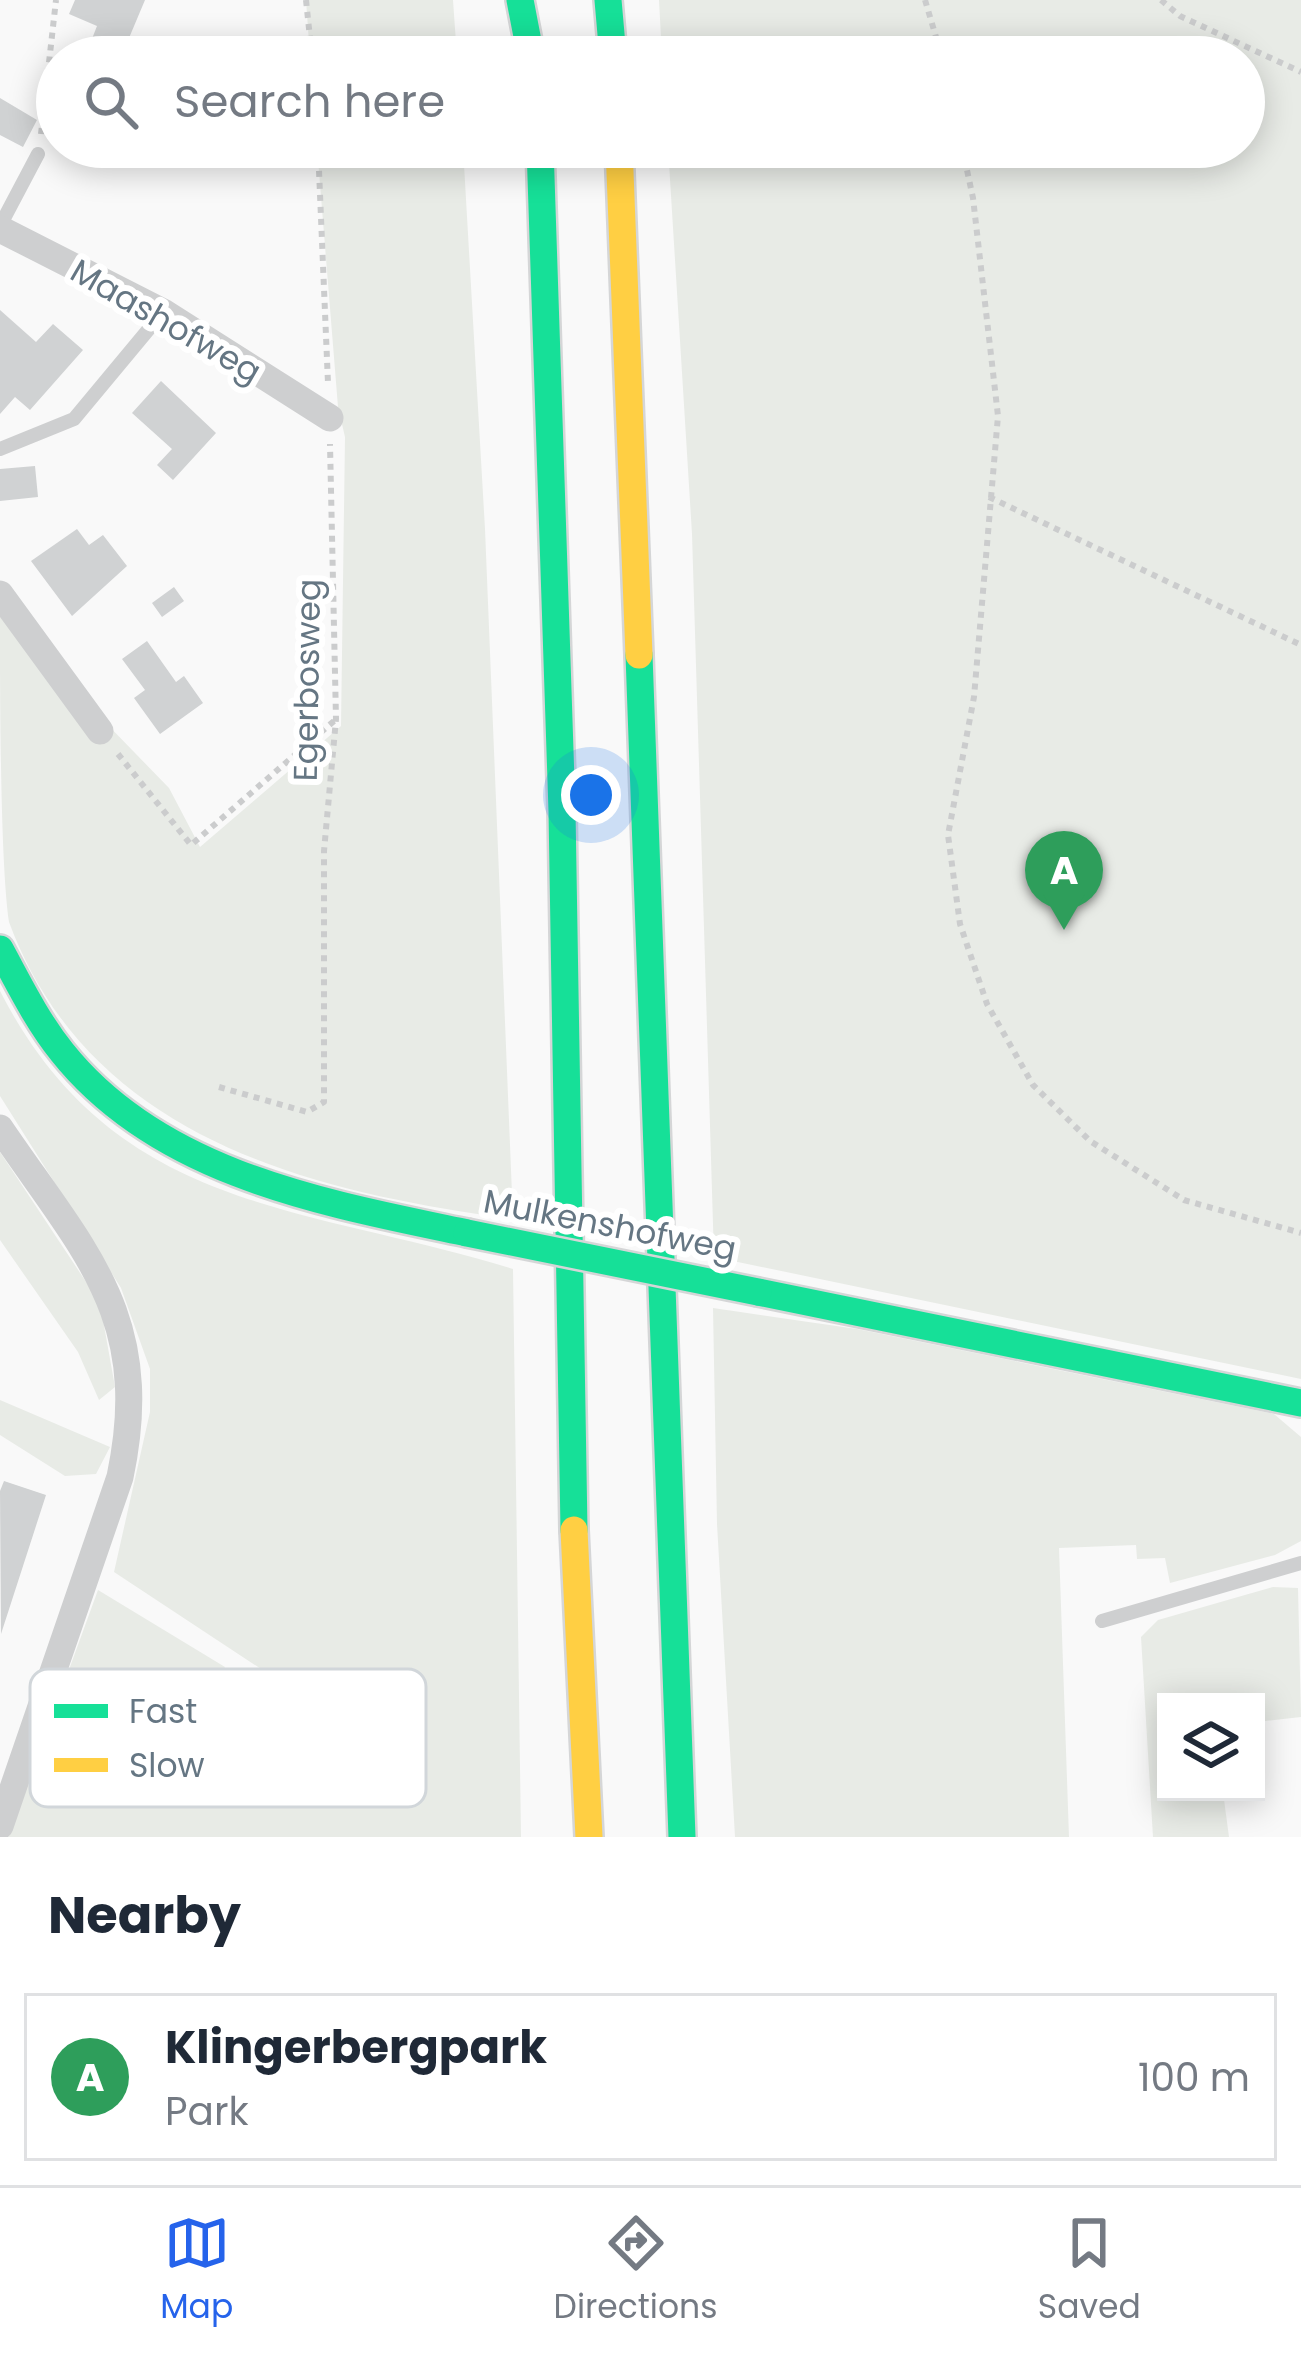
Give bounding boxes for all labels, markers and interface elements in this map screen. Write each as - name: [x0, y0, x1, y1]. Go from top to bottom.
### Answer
- search box: [36, 36, 1265, 168]
- icon: search: [78, 69, 144, 135]
- text: Search here: [174, 70, 445, 133]
- street label: Maashofweg: [62, 247, 270, 395]
- street label: Egerbosweg: [282, 578, 332, 782]
- your location: [561, 765, 621, 825]
- pin: A: [1025, 831, 1103, 930]
- street label: Mulkenshofweg: [480, 1177, 740, 1273]
- legend: [30, 1669, 426, 1807]
- text: Fast: [129, 1688, 197, 1735]
- map controls: [1157, 1693, 1265, 1801]
- button: layers: [1157, 1693, 1265, 1801]
- text: Slow: [129, 1742, 205, 1789]
- text: Nearby: [48, 1879, 241, 1951]
- text: Klingerbergpark: [165, 2016, 547, 2079]
- text: A: [76, 2050, 104, 2105]
- text: 100 m: [1138, 2050, 1250, 2105]
- text: Park: [165, 2084, 249, 2139]
- tab: Map: [160, 2210, 233, 2332]
- tab: Directions: [554, 2210, 717, 2332]
- tab: Saved: [1038, 2210, 1141, 2332]

